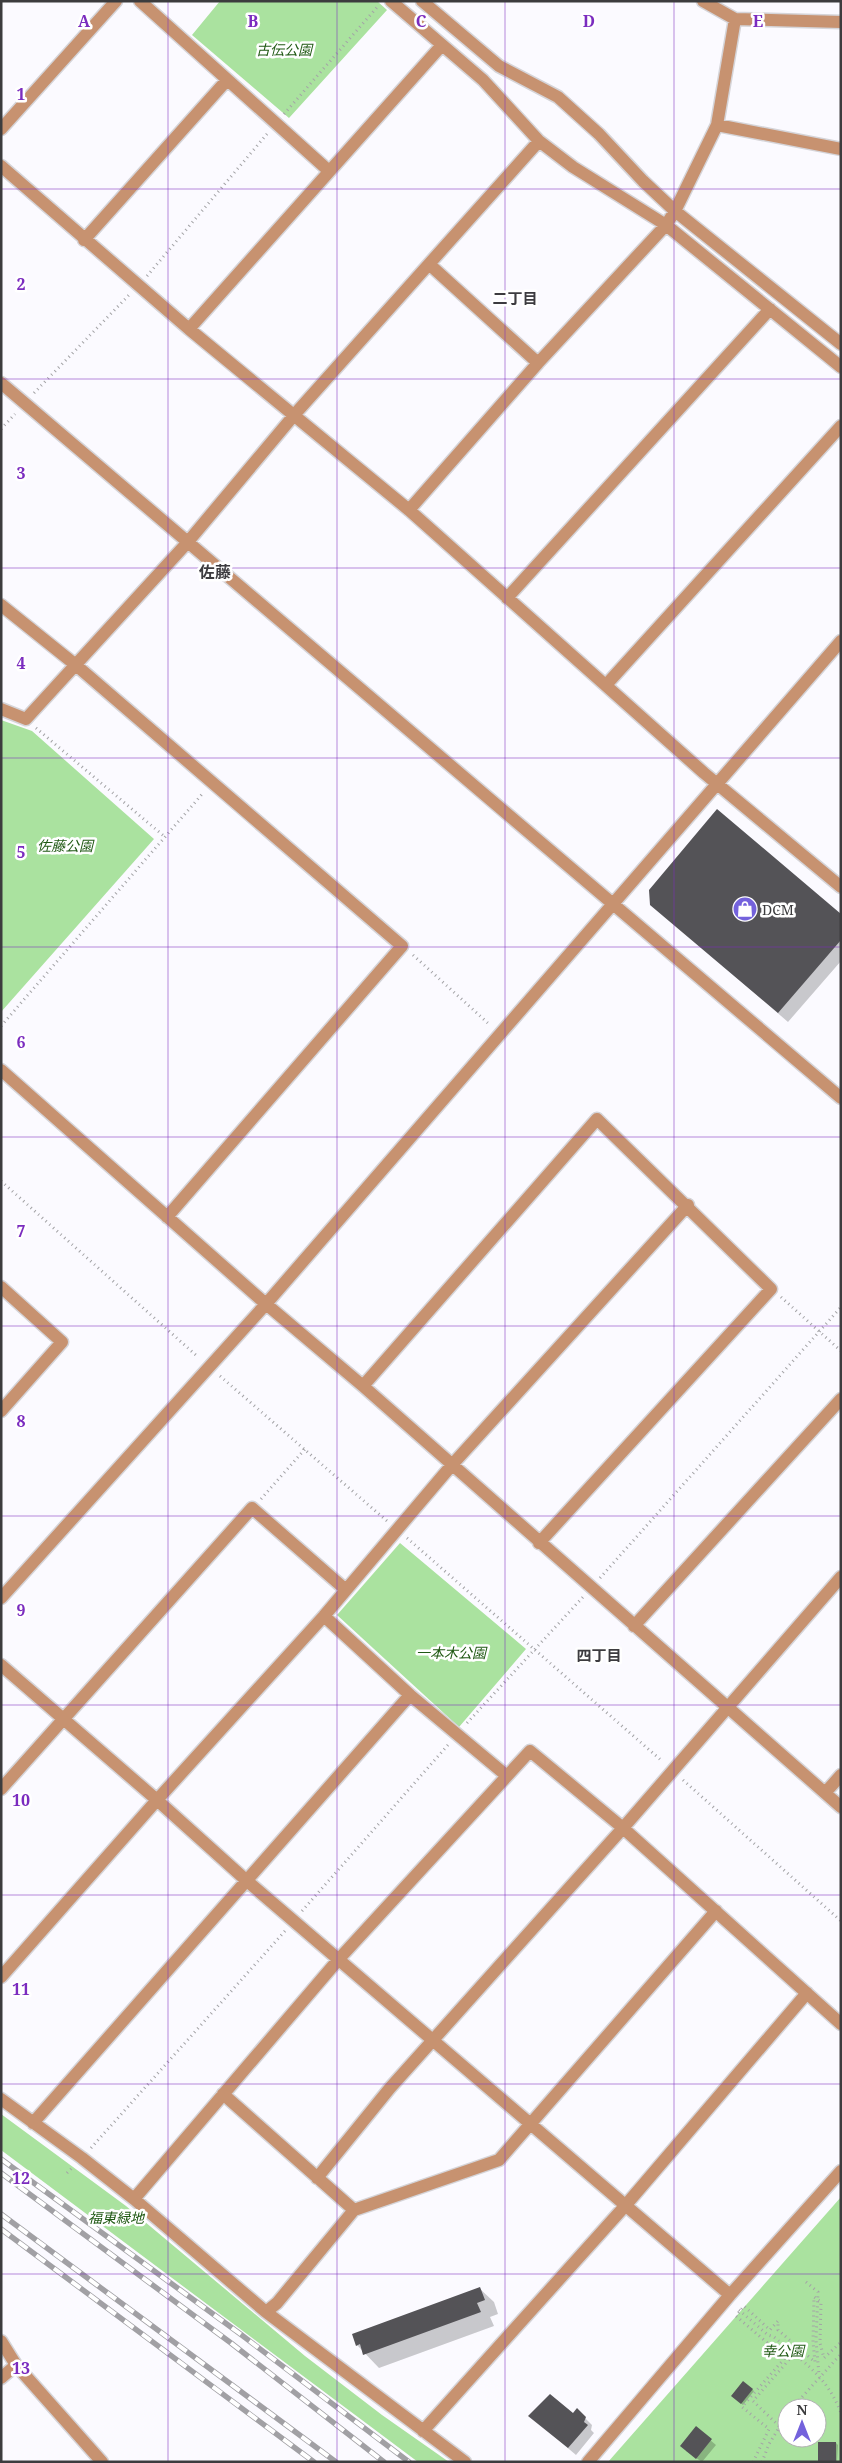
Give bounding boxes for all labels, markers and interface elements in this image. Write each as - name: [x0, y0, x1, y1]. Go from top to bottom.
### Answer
- text: A: [78, 10, 91, 32]
- text: B: [248, 10, 259, 32]
- text: C: [416, 10, 427, 32]
- text: D: [583, 10, 595, 32]
- text: E: [753, 10, 763, 32]
- park label: 古伝公園: [256, 40, 314, 59]
- text: 1: [16, 83, 26, 105]
- text: 2: [16, 273, 26, 295]
- district label: 二丁目: [492, 288, 538, 308]
- text: 3: [16, 462, 26, 484]
- district label: 佐藤: [198, 561, 231, 583]
- text: 4: [16, 652, 26, 674]
- park label: 佐藤公園: [37, 836, 95, 855]
- text: 5: [16, 841, 26, 863]
- shop icon: DCM: [732, 896, 758, 922]
- place label: DCM: [762, 900, 794, 919]
- text: 6: [16, 1031, 26, 1053]
- text: 7: [16, 1220, 26, 1242]
- text: 8: [16, 1410, 26, 1432]
- text: 9: [16, 1599, 26, 1621]
- park label: 一本木公園: [416, 1643, 488, 1662]
- district label: 四丁目: [576, 1645, 622, 1665]
- text: 10: [12, 1789, 30, 1811]
- text: 11: [12, 1978, 30, 2000]
- text: 12: [12, 2167, 30, 2189]
- park label: 福東緑地: [88, 2208, 146, 2227]
- park label: 幸公園: [762, 2341, 806, 2360]
- text: 13: [12, 2357, 30, 2379]
- north arrow: [777, 2398, 827, 2448]
- text: N: [796, 2400, 808, 2419]

